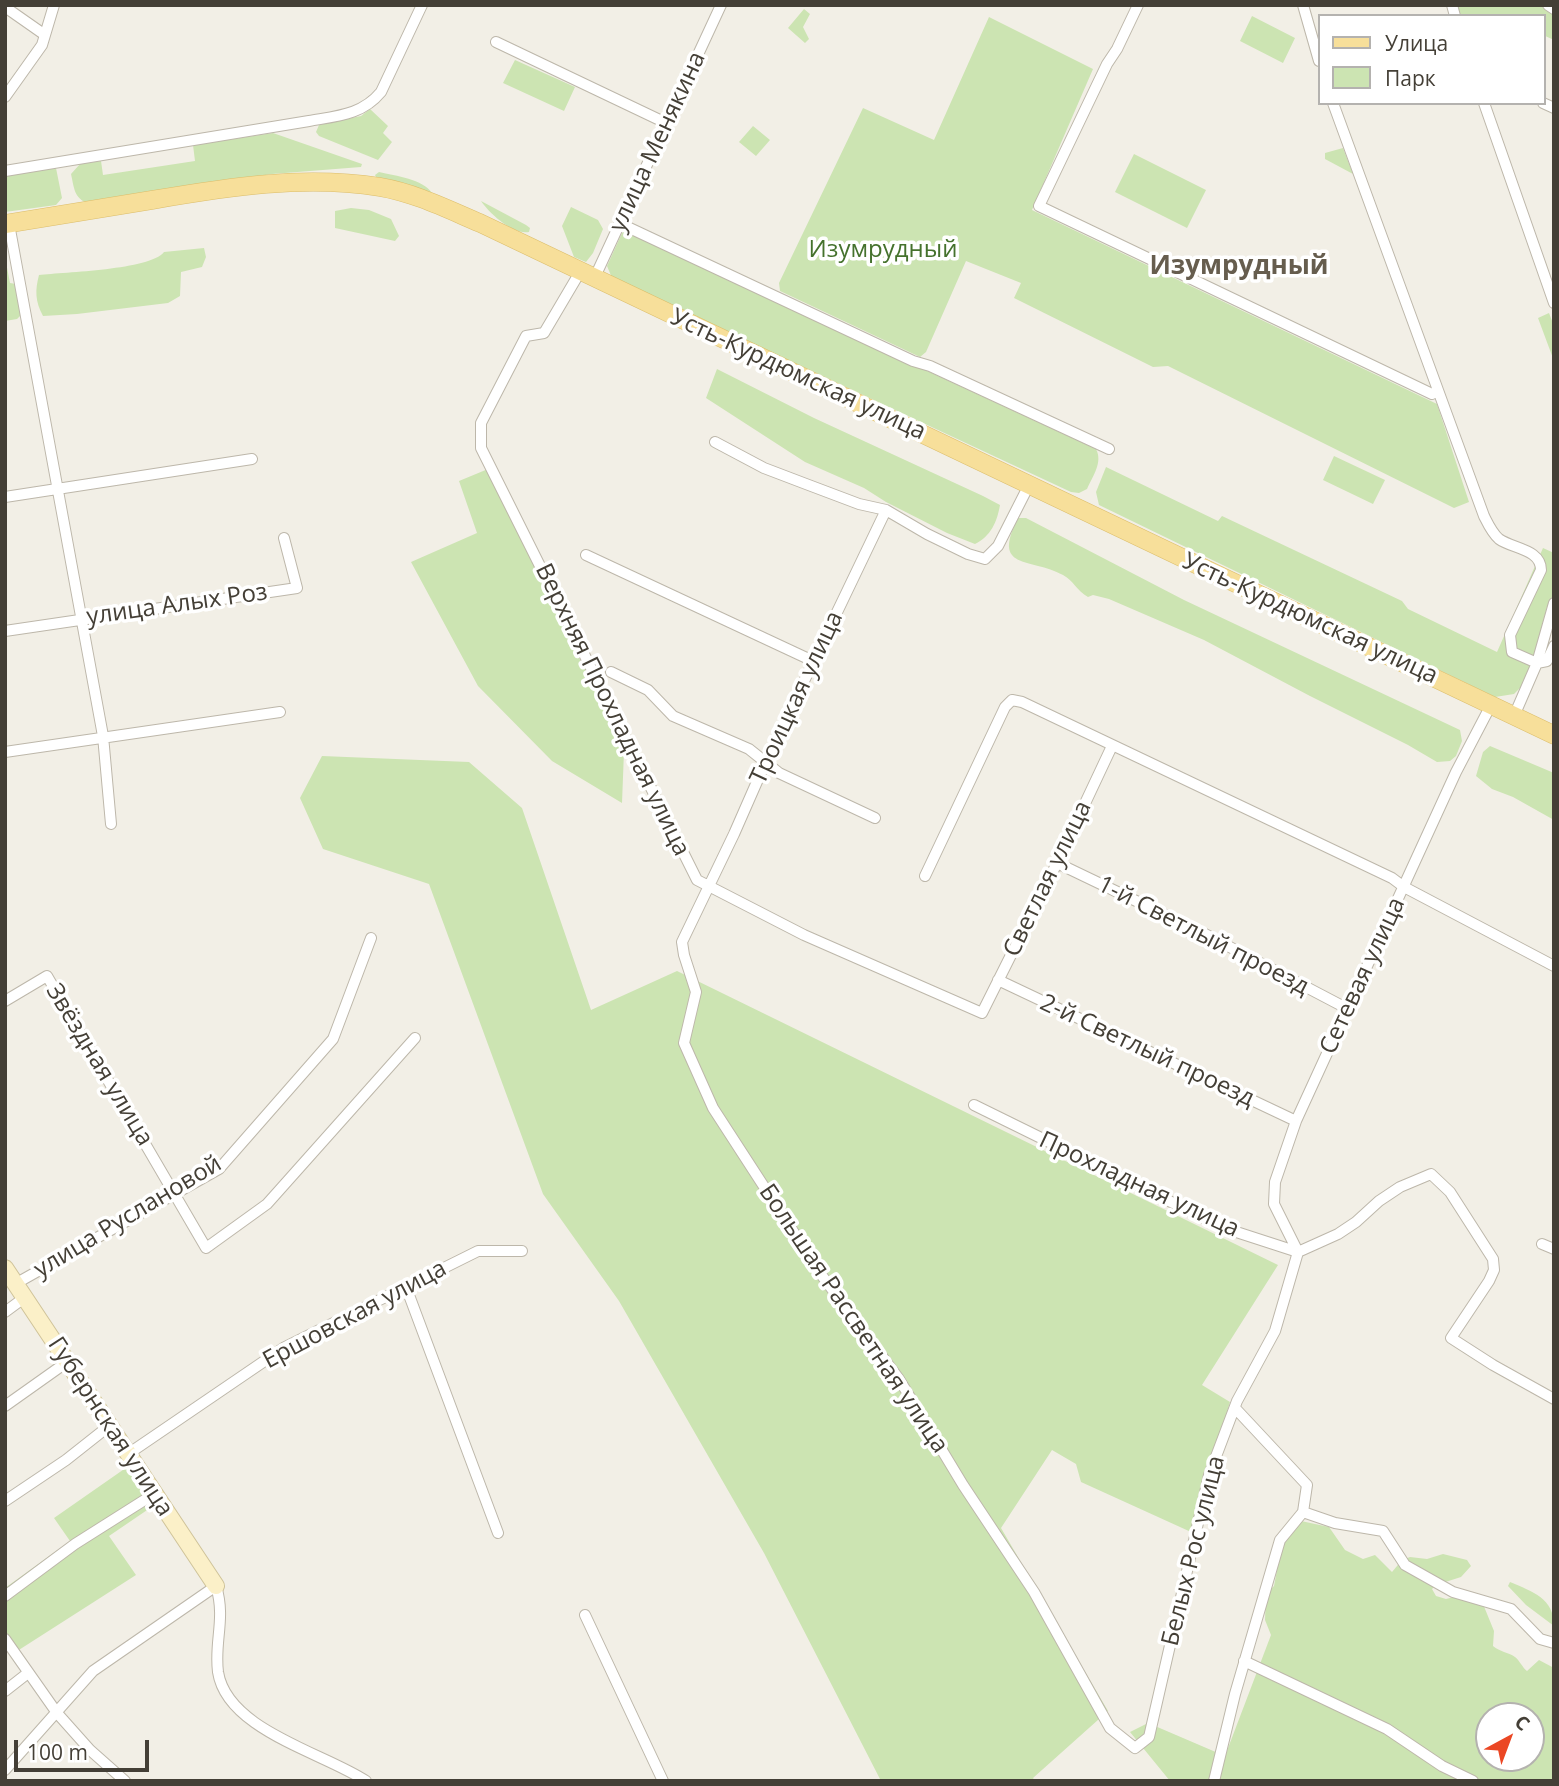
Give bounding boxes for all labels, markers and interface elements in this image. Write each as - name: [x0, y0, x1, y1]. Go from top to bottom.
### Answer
- legend: [1318, 14, 1545, 105]
- text: Улица: [1385, 29, 1448, 57]
- street label: улица Менякина: [604, 47, 712, 237]
- text: Парк: [1385, 64, 1436, 92]
- park label: Изумрудный: [809, 236, 957, 264]
- district label: Изумрудный: [1149, 251, 1329, 283]
- street label: Усть-Курдюмская улица: [666, 303, 930, 447]
- street label: Усть-Курдюмская улица: [1178, 547, 1442, 691]
- street label: Верхняя Прохладная улица: [529, 559, 695, 861]
- street label: улица Алых Роз: [85, 578, 269, 632]
- street label: Троицкая улица: [744, 607, 850, 789]
- street label: Светлая улица: [998, 796, 1098, 962]
- street label: 1-й Светлый проезд: [1093, 870, 1313, 1002]
- street label: Сетевая улица: [1314, 893, 1412, 1059]
- street label: Звёздная улица: [39, 979, 159, 1151]
- street label: 2-й Светлый проезд: [1035, 989, 1259, 1113]
- street label: Прохладная улица: [1034, 1126, 1244, 1244]
- street label: улица Руслановой: [29, 1150, 227, 1284]
- street label: Большая Рассветная улица: [752, 1179, 954, 1459]
- street label: Ершовская улица: [258, 1254, 452, 1376]
- street label: Губернская улица: [41, 1332, 179, 1522]
- street label: Белых Рос улица: [1156, 1453, 1232, 1649]
- north arrow: [1475, 1702, 1545, 1772]
- text: С: [1509, 1709, 1536, 1736]
- scale bar: [18, 1726, 152, 1770]
- text: 100 m: [27, 1738, 88, 1766]

